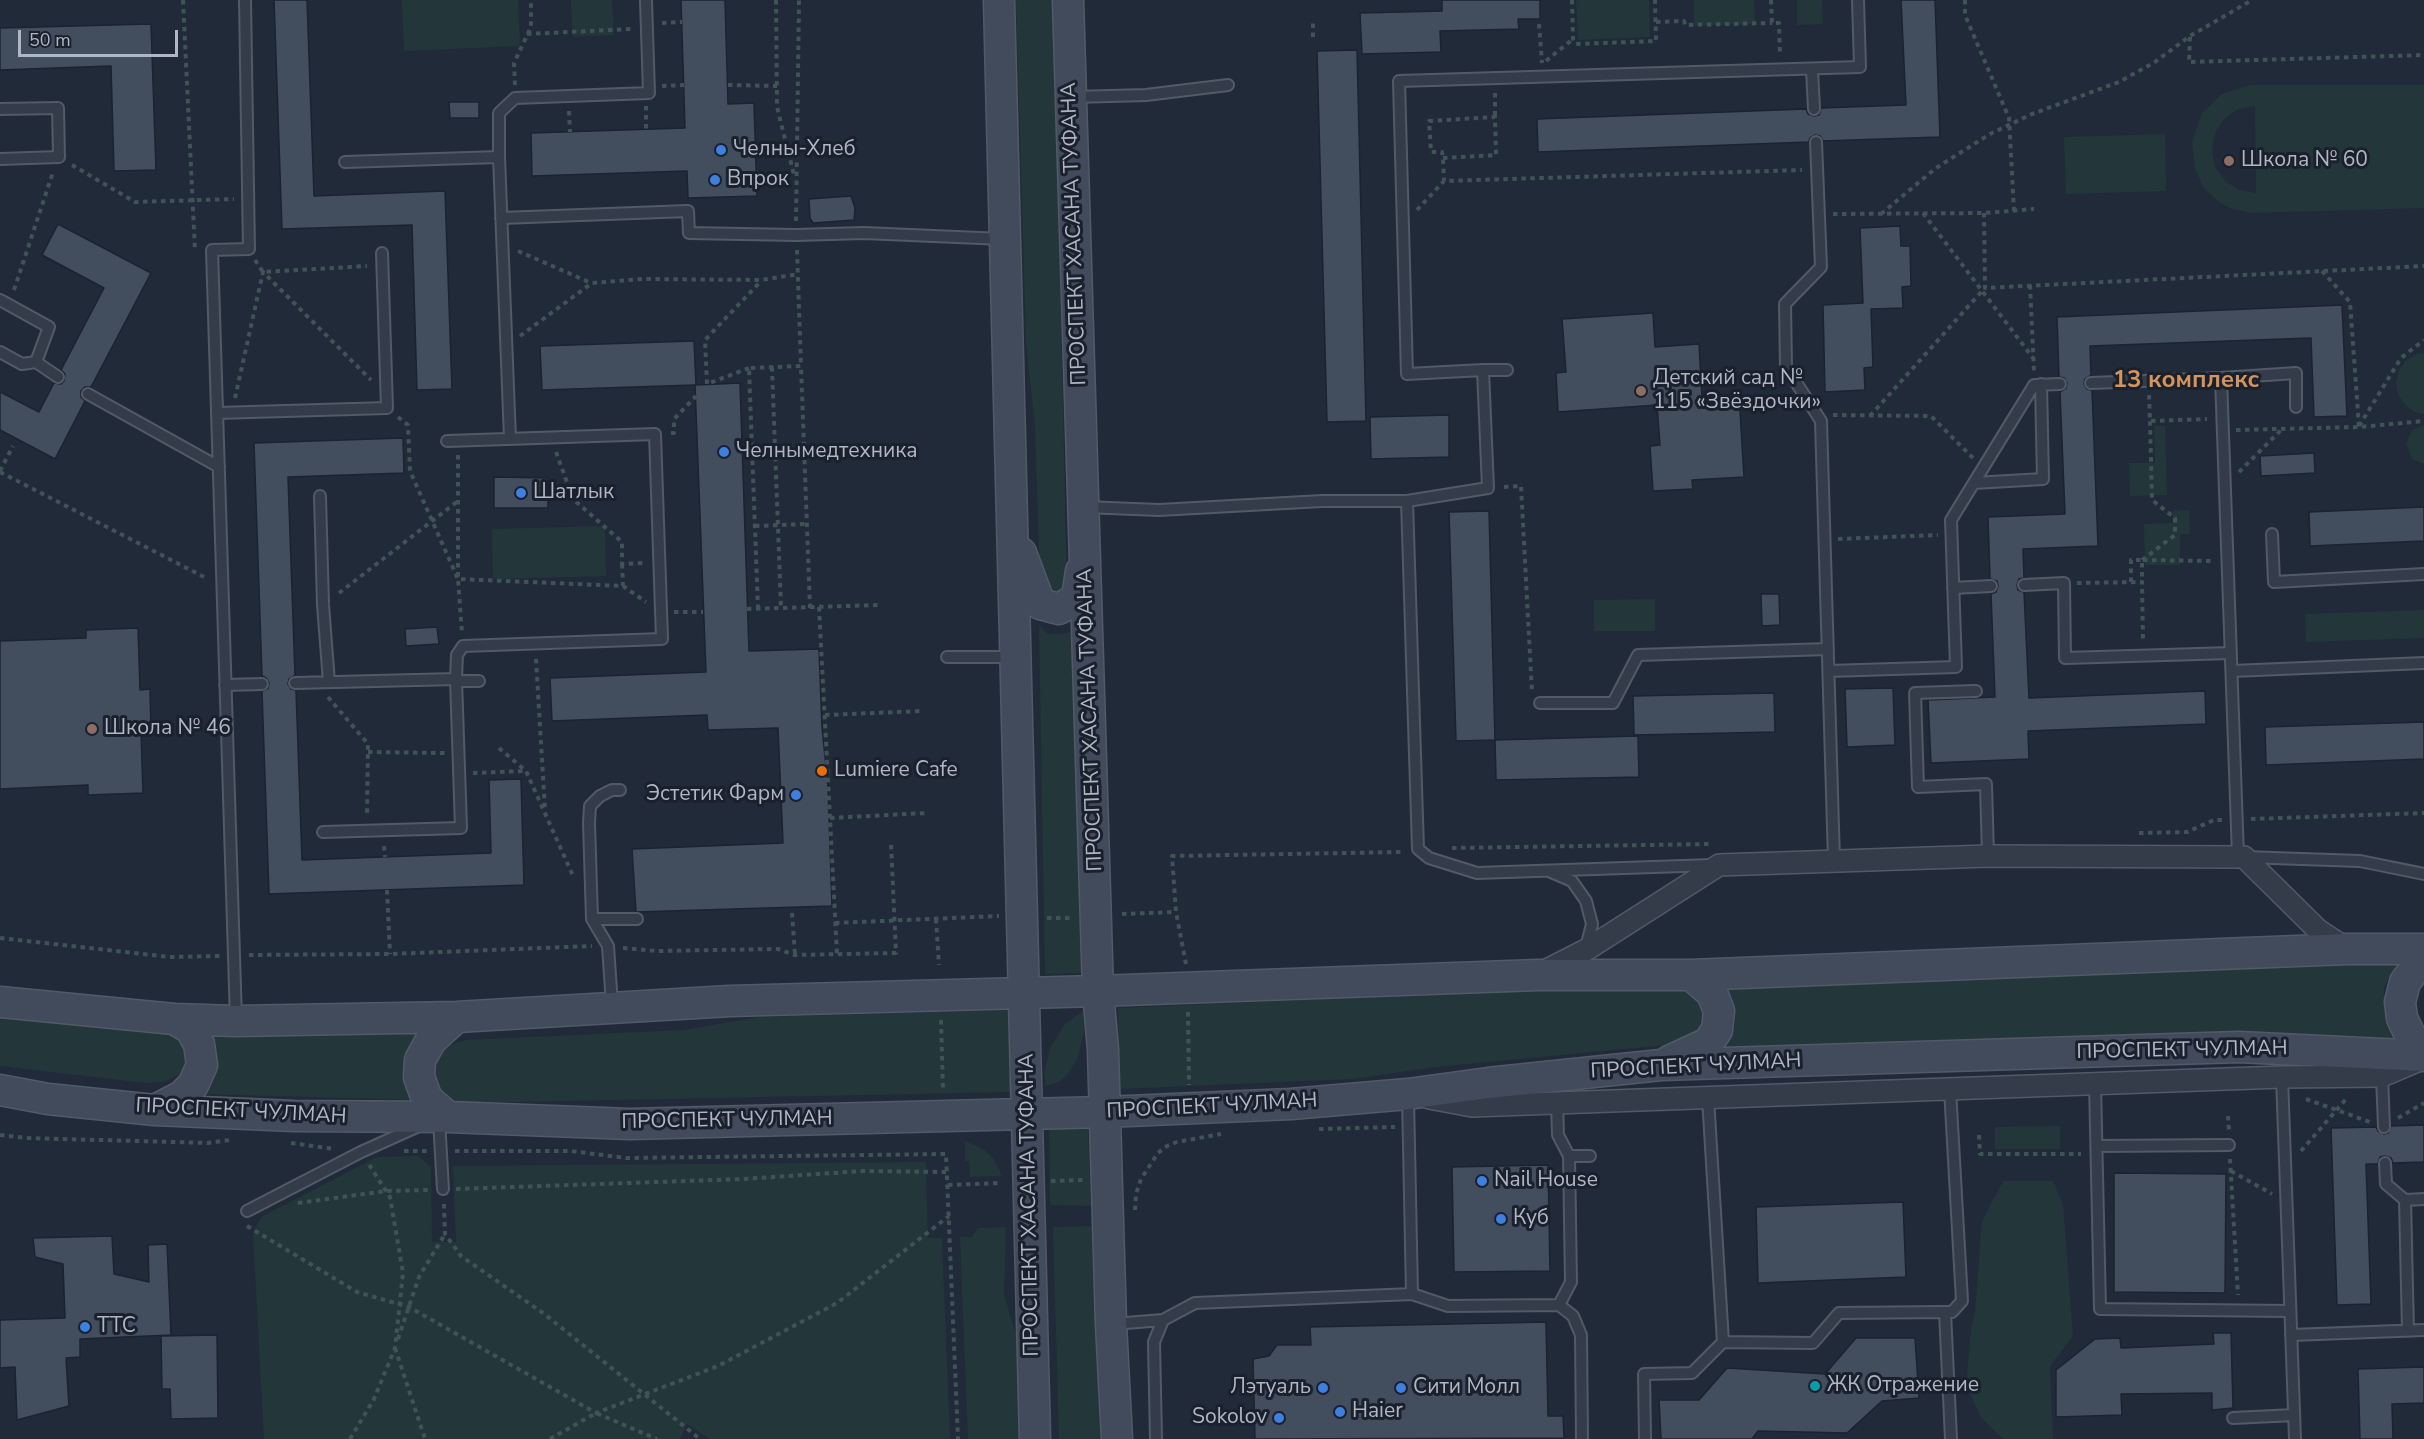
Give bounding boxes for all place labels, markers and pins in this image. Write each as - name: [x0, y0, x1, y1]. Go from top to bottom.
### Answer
- place label: Челны-Хлеб: [733, 137, 856, 163]
- marker: Челны-Хлеб: [714, 143, 728, 157]
- place label: Школа № 60: [2241, 148, 2368, 174]
- marker: Школа № 60: [2222, 154, 2236, 168]
- place label: Впрок: [727, 167, 789, 193]
- marker: Впрок: [708, 173, 722, 187]
- place label: Детский сад № 115 «Звёздочки»: [1653, 366, 1821, 416]
- marker: Детский сад № 115 «Звёздочки»: [1634, 384, 1648, 398]
- place label: Челнымедтехника: [736, 439, 918, 465]
- marker: Челнымедтехника: [717, 445, 731, 459]
- place label: Шатлык: [533, 480, 614, 506]
- marker: Шатлык: [514, 486, 528, 500]
- place label: Школа № 46: [104, 716, 231, 742]
- marker: Школа № 46: [85, 722, 99, 736]
- place label: Lumiere Cafe: [834, 758, 958, 784]
- marker: Lumiere Cafe: [815, 764, 829, 778]
- place label: Эстетик Фарм: [646, 782, 784, 808]
- marker: Эстетик Фарм: [789, 788, 803, 802]
- place label: Nail House: [1494, 1168, 1598, 1194]
- marker: Nail House: [1475, 1174, 1489, 1188]
- place label: Куб: [1513, 1206, 1549, 1232]
- marker: Куб: [1494, 1212, 1508, 1226]
- place label: ТТС: [97, 1314, 136, 1340]
- marker: ТТС: [78, 1320, 92, 1334]
- place label: ЖК Отражение: [1827, 1373, 1979, 1399]
- place label: Лэтуаль: [1230, 1375, 1311, 1401]
- place label: Сити Молл: [1413, 1375, 1520, 1401]
- marker: ЖК Отражение: [1808, 1379, 1822, 1393]
- marker: Лэтуаль: [1316, 1381, 1330, 1395]
- marker: Сити Молл: [1394, 1381, 1408, 1395]
- place label: Haier: [1352, 1399, 1403, 1425]
- place label: Sokolov: [1192, 1405, 1267, 1431]
- marker: Haier: [1333, 1405, 1347, 1419]
- marker: Sokolov: [1272, 1411, 1286, 1425]

